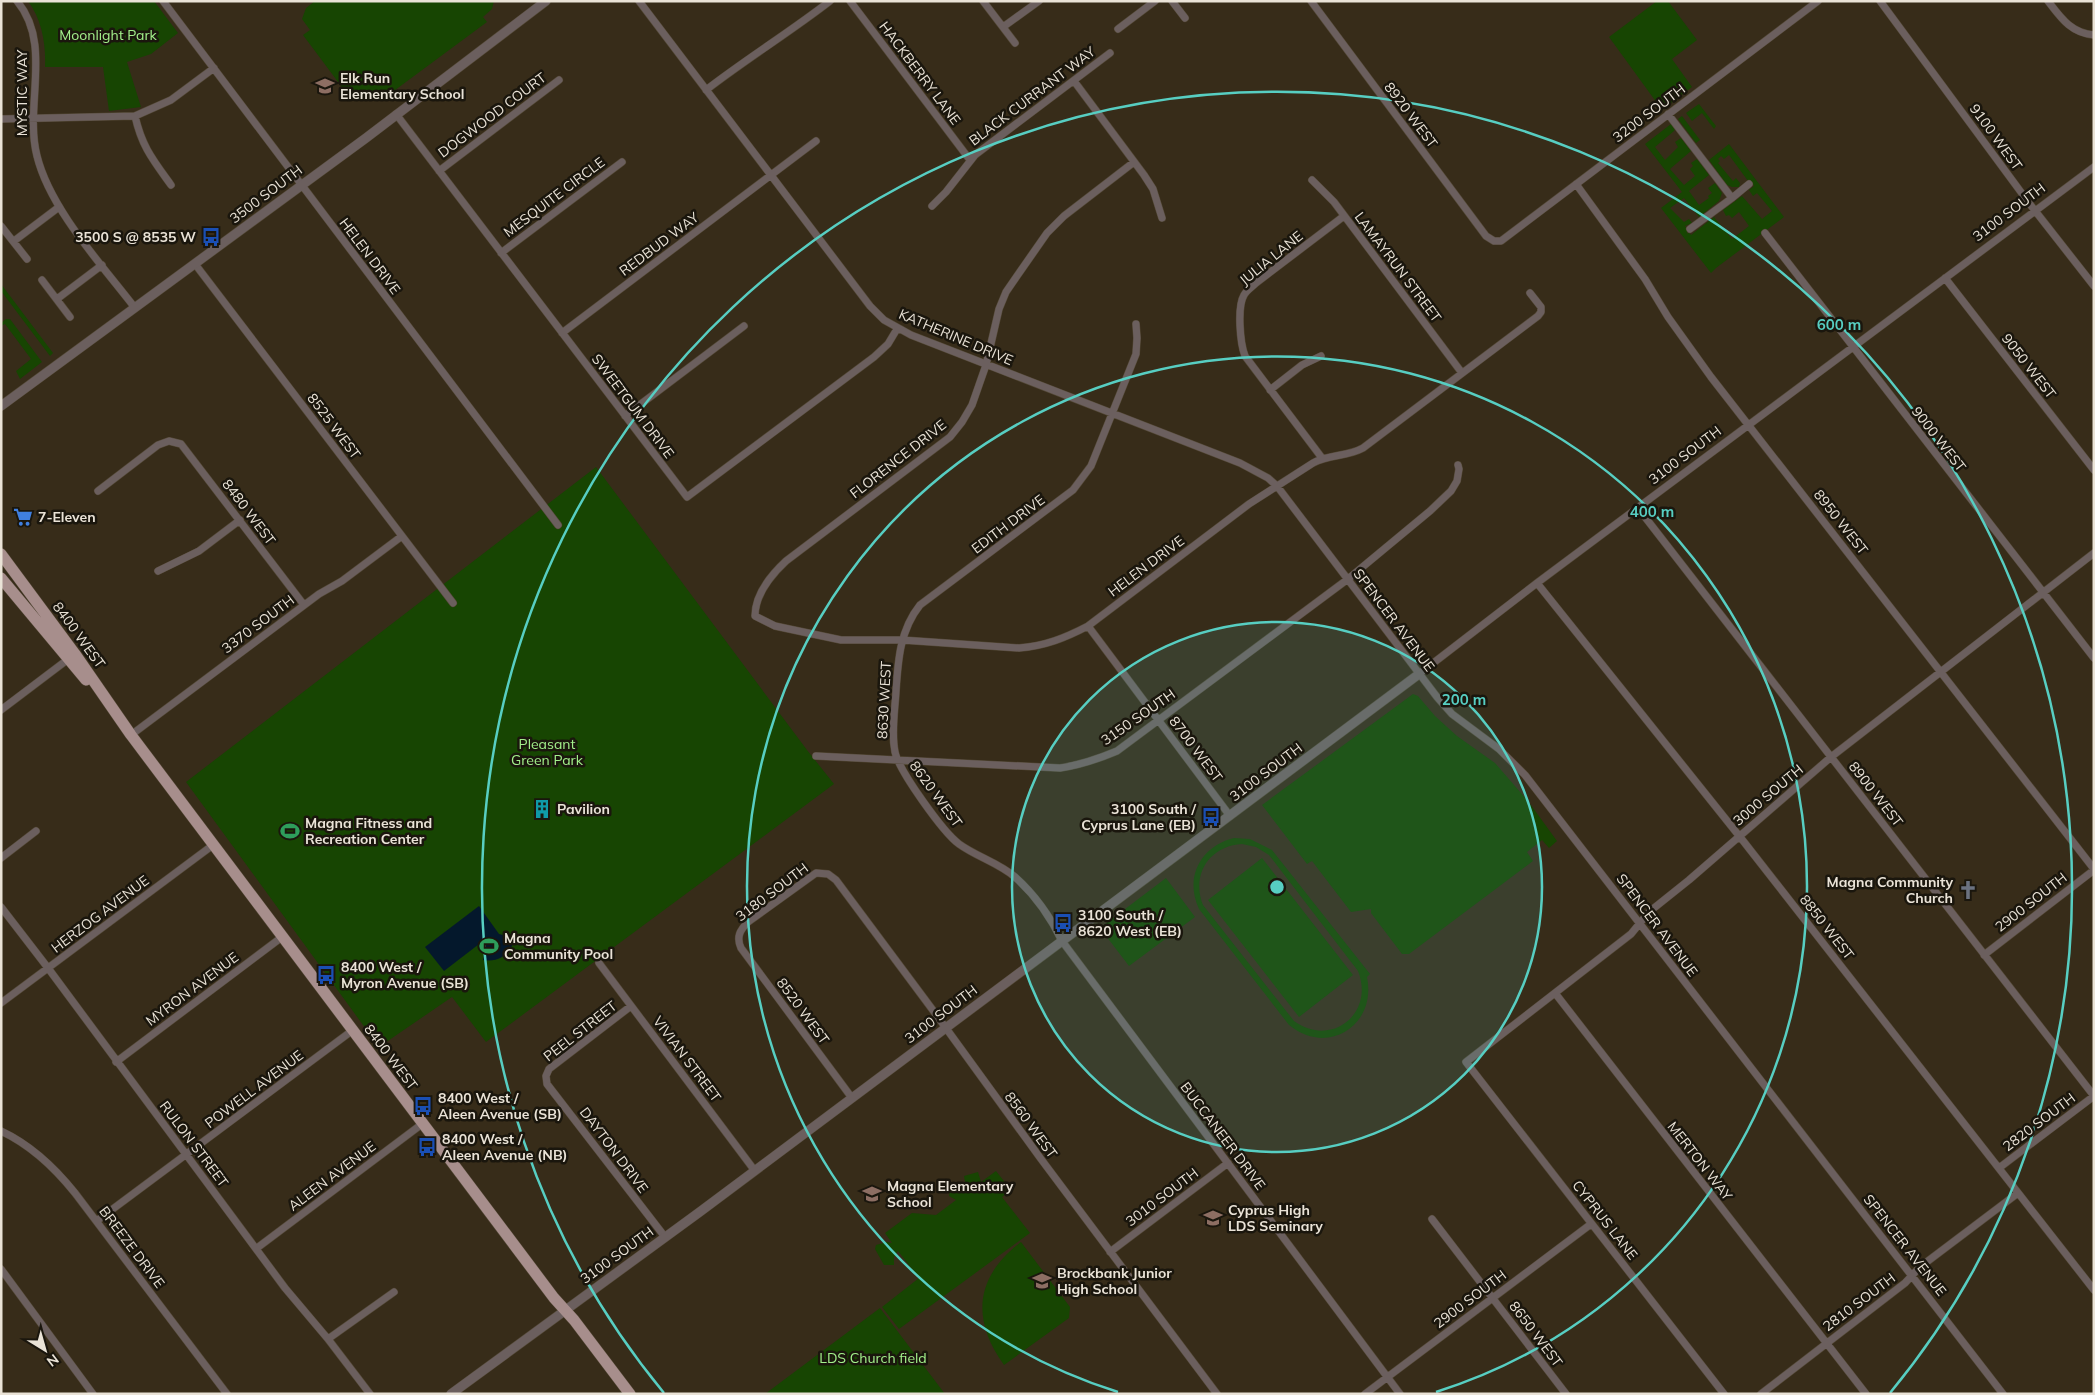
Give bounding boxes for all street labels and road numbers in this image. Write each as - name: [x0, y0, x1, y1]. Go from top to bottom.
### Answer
- street label: HACKBERRY LANE: [875, 18, 965, 128]
- street label: BLACK CURRANT WAY: [965, 42, 1099, 149]
- street label: MYSTIC WAY: [13, 49, 31, 136]
- street label: DOGWOOD COURT: [434, 68, 550, 161]
- street label: 8920 WEST: [1380, 78, 1442, 152]
- street label: 3200 SOUTH: [1609, 80, 1689, 146]
- street label: 9100 WEST: [1966, 100, 2026, 174]
- street label: MESQUITE CIRCLE: [500, 153, 608, 241]
- street label: 3500 SOUTH: [226, 161, 306, 227]
- street label: 3100 SOUTH: [1969, 179, 2049, 245]
- street label: REDBUD WAY: [616, 208, 703, 280]
- street label: LAMAYRUN STREET: [1351, 208, 1446, 326]
- street label: HELEN DRIVE: [336, 214, 404, 298]
- street label: JULIA LANE: [1236, 227, 1306, 289]
- street label: KATHERINE DRIVE: [896, 305, 1016, 369]
- street label: 9050 WEST: [1998, 330, 2060, 403]
- street label: SWEETGUM DRIVE: [588, 350, 678, 462]
- street label: 8525 WEST: [303, 389, 365, 463]
- street label: 9000 WEST: [1908, 403, 1970, 476]
- street label: FLORENCE DRIVE: [846, 416, 950, 502]
- street label: 3100 SOUTH: [1645, 422, 1725, 488]
- street label: 8480 WEST: [218, 475, 280, 549]
- street label: 8950 WEST: [1810, 486, 1872, 559]
- street label: EDITH DRIVE: [968, 491, 1048, 557]
- street label: HELEN DRIVE: [1104, 532, 1188, 600]
- street label: SPENCER AVENUE: [1349, 565, 1439, 675]
- street label: 3370 SOUTH: [218, 591, 298, 657]
- street label: 8400 WEST: [49, 598, 109, 672]
- street label: 8630 WEST: [873, 660, 895, 739]
- street label: 3150 SOUTH: [1098, 685, 1178, 749]
- street label: 8700 WEST: [1165, 712, 1227, 786]
- street label: 3100 SOUTH: [1226, 739, 1306, 805]
- street label: 8620 WEST: [906, 757, 966, 831]
- street label: 8900 WEST: [1845, 758, 1907, 831]
- street label: 3000 SOUTH: [1729, 760, 1807, 830]
- street label: 3180 SOUTH: [732, 859, 812, 925]
- street label: 2900 SOUTH: [1992, 868, 2070, 936]
- street label: SPENCER AVENUE: [1612, 870, 1702, 980]
- street label: HERZOG AVENUE: [48, 871, 152, 957]
- street label: 8850 WEST: [1796, 891, 1858, 964]
- street label: MYRON AVENUE: [142, 948, 242, 1030]
- street label: 8520 WEST: [773, 974, 833, 1048]
- street label: 3100 SOUTH: [901, 981, 981, 1047]
- street label: PEEL STREET: [540, 996, 621, 1065]
- street label: VIVIAN STREET: [649, 1013, 725, 1106]
- street label: 8400 WEST: [360, 1020, 422, 1094]
- street label: POWELL AVENUE: [201, 1046, 307, 1132]
- street label: BUCCANEER DRIVE: [1176, 1078, 1270, 1194]
- street label: 8560 WEST: [1001, 1088, 1061, 1162]
- street label: 2820 SOUTH: [1999, 1089, 2079, 1155]
- street label: RULON STREET: [156, 1097, 233, 1191]
- street label: DAYTON DRIVE: [576, 1103, 652, 1197]
- street label: MERTON WAY: [1664, 1118, 1737, 1204]
- street label: ALEEN AVENUE: [285, 1137, 379, 1215]
- street label: 3010 SOUTH: [1122, 1164, 1202, 1230]
- street label: CYPRUS LANE: [1568, 1177, 1642, 1263]
- street label: SPENCER AVENUE: [1860, 1191, 1950, 1299]
- street label: BREEZE DRIVE: [95, 1203, 169, 1291]
- street label: 3100 SOUTH: [577, 1222, 657, 1288]
- street label: 2900 SOUTH: [1430, 1266, 1510, 1332]
- street label: 2810 SOUTH: [1819, 1269, 1899, 1335]
- street label: 8650 WEST: [1505, 1297, 1567, 1371]

